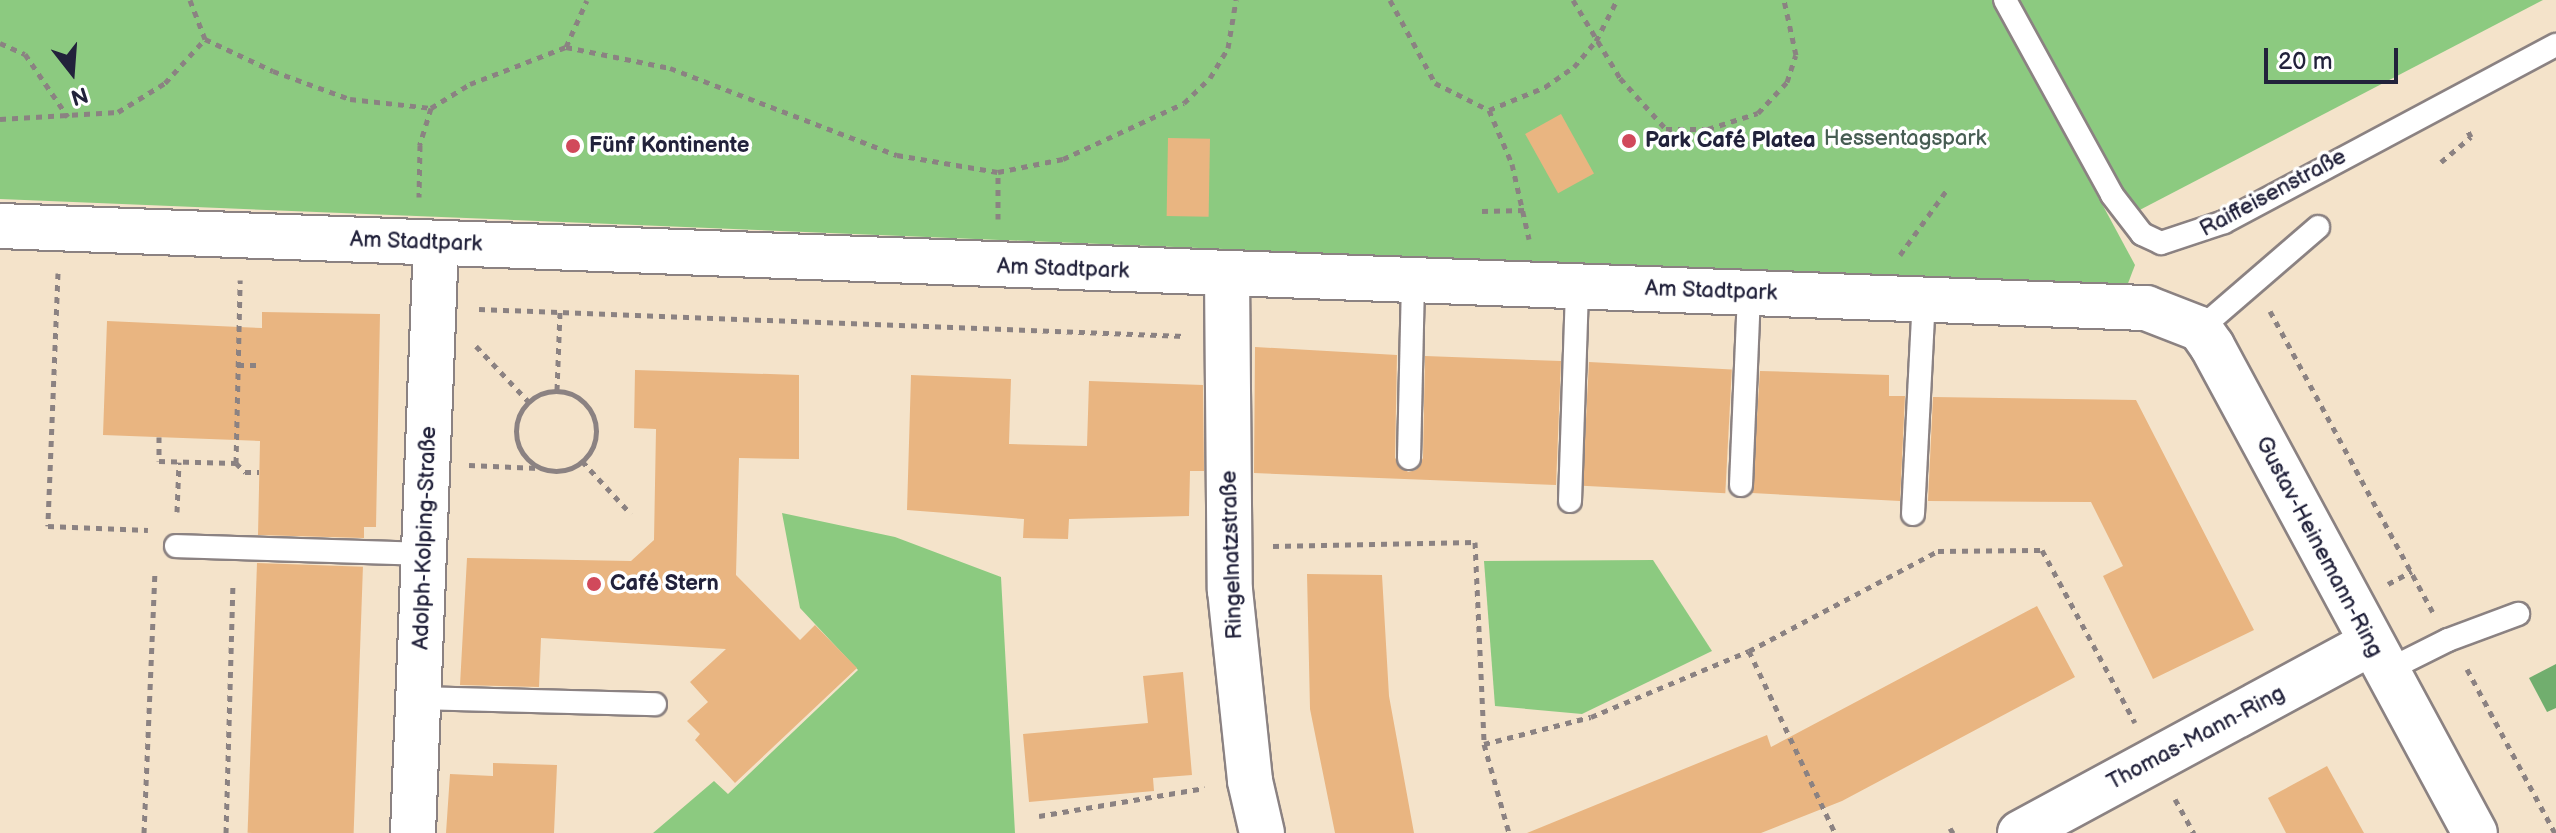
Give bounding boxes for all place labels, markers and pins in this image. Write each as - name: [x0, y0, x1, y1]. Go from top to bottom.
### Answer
- place label: Park Café Platea: [1645, 128, 1816, 154]
- marker: Park Café Platea: [1620, 132, 1638, 150]
- place label: Fünf Kontinente: [589, 133, 749, 159]
- marker: Fünf Kontinente: [564, 137, 582, 155]
- place label: Café Stern: [610, 571, 719, 597]
- marker: Café Stern: [585, 575, 603, 593]

